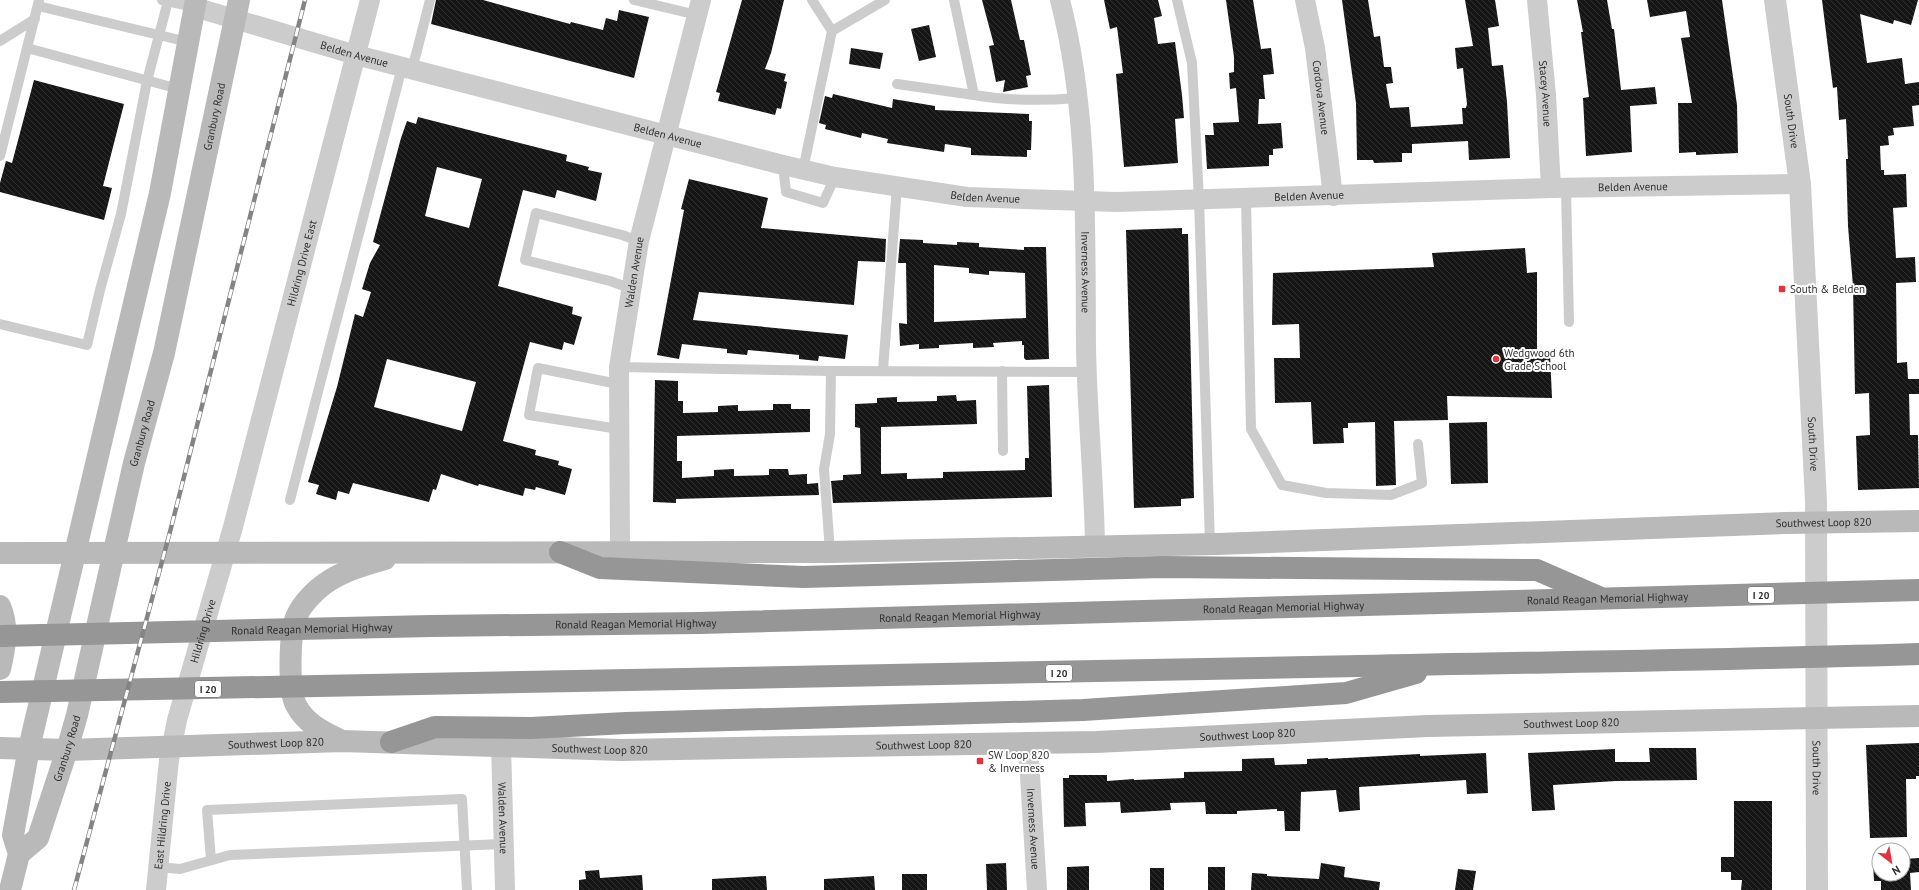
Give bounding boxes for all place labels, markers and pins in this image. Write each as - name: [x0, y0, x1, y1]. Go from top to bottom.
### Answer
- place label: South & Belden: [1790, 282, 1865, 296]
- marker: South & Belden: [1777, 284, 1787, 294]
- place label: Wedgwood 6th Grade School: [1504, 346, 1574, 373]
- marker: Wedgwood 6th Grade School: [1491, 354, 1501, 364]
- place label: SW Loop 820 & Inverness: [988, 748, 1049, 775]
- marker: SW Loop 820 & Inverness: [975, 756, 985, 766]

